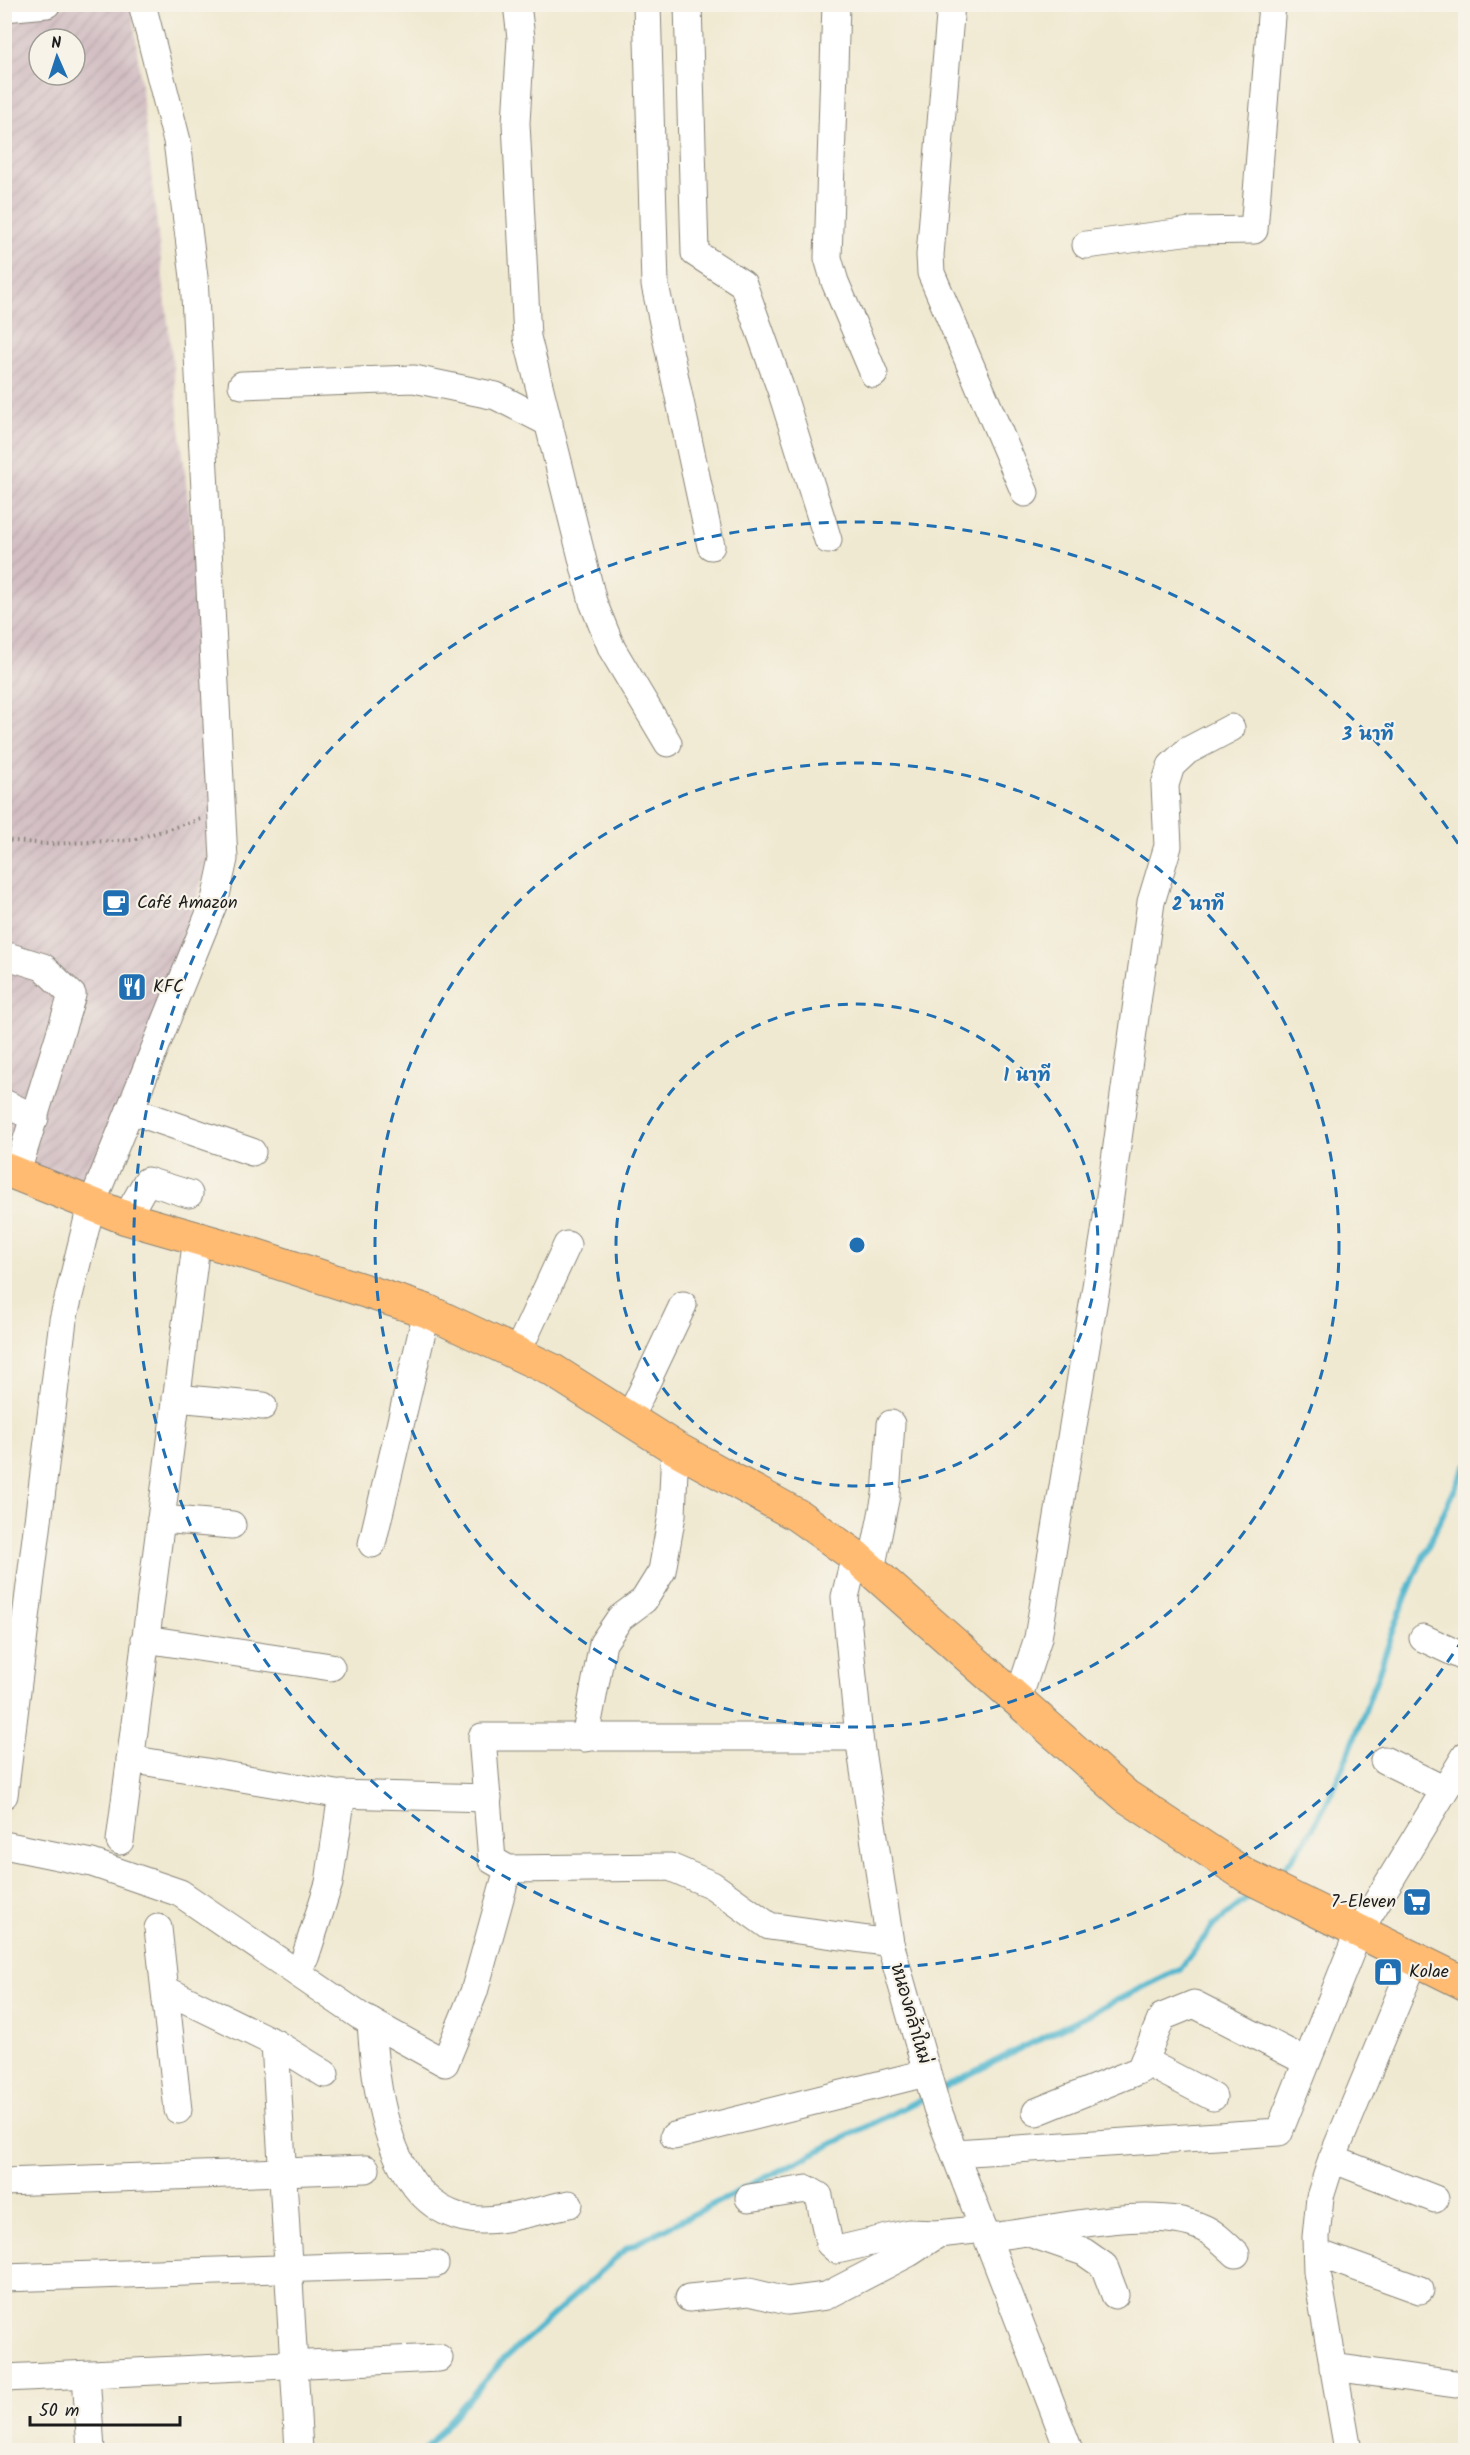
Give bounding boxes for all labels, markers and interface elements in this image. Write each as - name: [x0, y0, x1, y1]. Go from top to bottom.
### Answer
- north arrow: [27, 27, 87, 87]
- text: N: [51, 31, 62, 56]
- text: 3 นาที: [1341, 721, 1394, 750]
- cafe icon: Café Amazon: [100, 887, 132, 919]
- place label: Café Amazon: [137, 889, 237, 918]
- text: 2 นาที: [1172, 891, 1224, 920]
- restaurant icon: KFC: [116, 971, 148, 1003]
- place label: KFC: [153, 973, 184, 1002]
- text: 1 นาที: [1003, 1062, 1051, 1091]
- centre of rings: [847, 1235, 867, 1255]
- supermarket icon: 7-Eleven: [1401, 1886, 1433, 1918]
- place label: 7-Eleven: [1331, 1888, 1396, 1917]
- shop icon: Kolae: [1372, 1956, 1404, 1988]
- place label: Kolae: [1409, 1958, 1449, 1987]
- street label: หนองคล้าใหม่: [882, 1960, 938, 2068]
- scale bar: [30, 2389, 180, 2427]
- text: 50 m: [39, 2397, 79, 2426]

